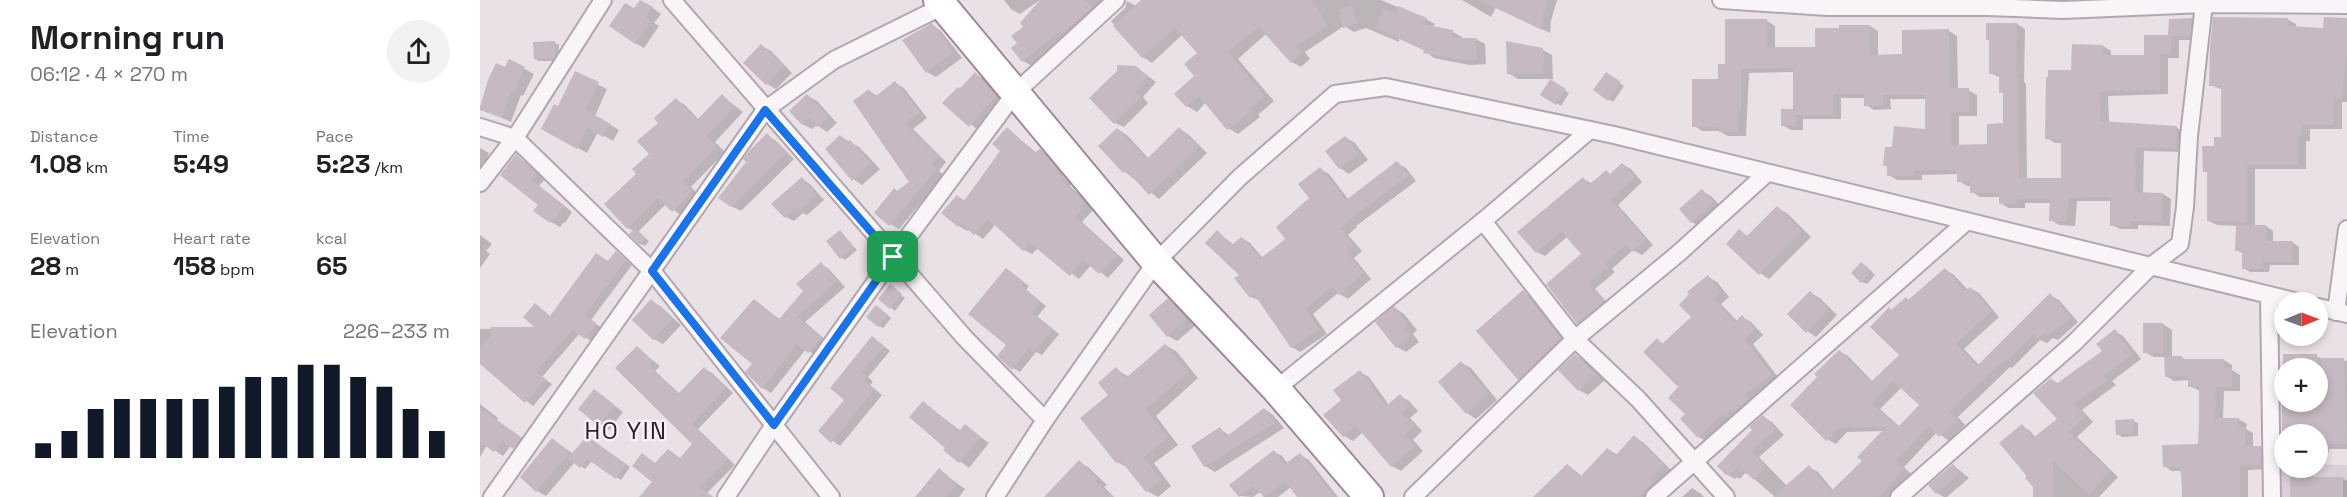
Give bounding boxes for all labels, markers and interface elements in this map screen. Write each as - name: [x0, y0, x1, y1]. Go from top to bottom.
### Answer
- text: Morning run: [30, 17, 225, 59]
- button: share: [387, 20, 450, 83]
- text: 06:12 · 4 × 270 m: [30, 61, 188, 87]
- text: Distance: [30, 126, 98, 147]
- text: Time: [173, 126, 209, 147]
- text: Pace: [316, 126, 353, 147]
- text: 1.08: [30, 147, 82, 181]
- text: 5:49: [173, 147, 229, 181]
- text: 5:23: [316, 147, 371, 181]
- text: km: [82, 157, 108, 178]
- text: /km: [371, 157, 403, 178]
- text: Elevation: [30, 228, 100, 249]
- text: Heart rate: [173, 228, 251, 249]
- text: kcal: [316, 228, 347, 249]
- pin: [867, 231, 918, 282]
- icon: arrive: [876, 240, 909, 273]
- text: 28: [30, 249, 61, 283]
- text: 158: [173, 249, 216, 283]
- text: 65: [316, 249, 348, 283]
- text: m: [61, 259, 79, 280]
- text: bpm: [216, 259, 254, 280]
- north arrow: [2274, 292, 2328, 346]
- map controls: [2274, 292, 2328, 478]
- text: Elevation: [30, 318, 118, 344]
- text: 226–233 m: [343, 318, 450, 344]
- button: +: [2274, 358, 2328, 412]
- district label: HO YIN: [584, 415, 668, 446]
- button: −: [2274, 424, 2328, 478]

